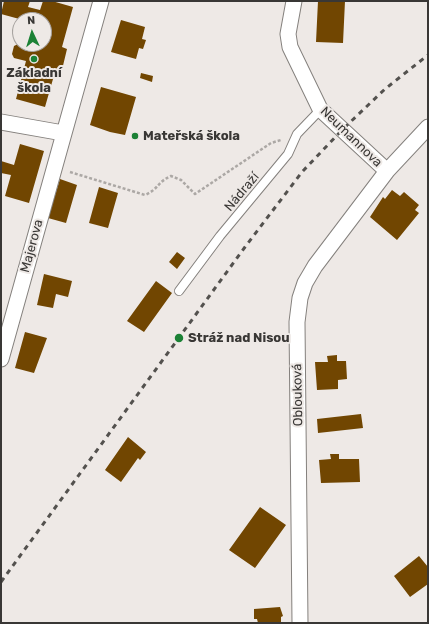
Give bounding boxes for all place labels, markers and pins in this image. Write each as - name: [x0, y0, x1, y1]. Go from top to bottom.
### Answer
- marker: Základní škola: [29, 54, 39, 64]
- place label: Základní škola: [6, 65, 62, 96]
- place label: Mateřská škola: [143, 128, 240, 144]
- marker: Mateřská škola: [130, 131, 140, 141]
- place label: Stráž nad Nisou: [188, 330, 290, 346]
- marker: Stráž nad Nisou: [173, 332, 185, 344]

